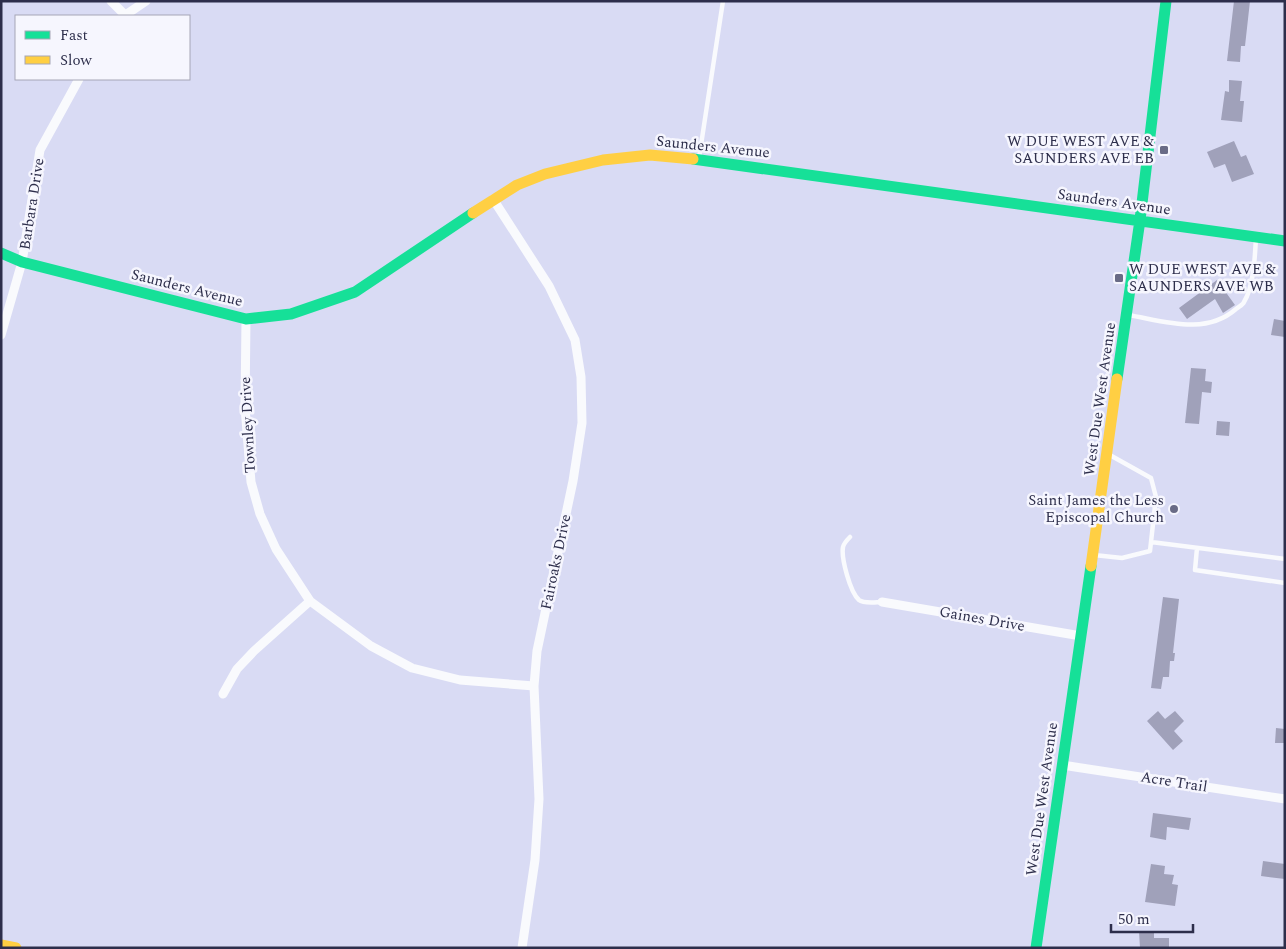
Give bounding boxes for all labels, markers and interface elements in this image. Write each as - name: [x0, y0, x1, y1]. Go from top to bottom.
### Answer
- legend: [15, 15, 190, 80]
- text: Fast: [60, 24, 88, 47]
- text: Slow: [60, 49, 92, 72]
- street label: Saunders Avenue: [655, 130, 771, 164]
- place label: W DUE WEST AVE & SAUNDERS AVE EB: [1007, 130, 1155, 170]
- marker: W DUE WEST AVE & SAUNDERS AVE EB: [1158, 144, 1170, 156]
- street label: Barbara Drive: [13, 156, 51, 252]
- street label: Saunders Avenue: [1056, 183, 1172, 221]
- place label: W DUE WEST AVE & SAUNDERS AVE WB: [1129, 258, 1277, 298]
- street label: Saunders Avenue: [129, 263, 245, 313]
- marker: W DUE WEST AVE & SAUNDERS AVE WB: [1113, 272, 1125, 284]
- street label: West Due West Avenue: [1078, 321, 1122, 477]
- street label: Townley Drive: [234, 376, 262, 474]
- place label: Saint James the Less Episcopal Church: [1028, 489, 1164, 529]
- marker: Saint James the Less Episcopal Church: [1168, 503, 1180, 515]
- street label: Fairoaks Drive: [535, 512, 577, 612]
- street label: Gaines Drive: [937, 600, 1027, 638]
- street label: West Due West Avenue: [1020, 721, 1064, 877]
- street label: Acre Trail: [1139, 765, 1209, 799]
- scale bar: [1111, 902, 1194, 934]
- text: 50 m: [1118, 908, 1150, 931]

